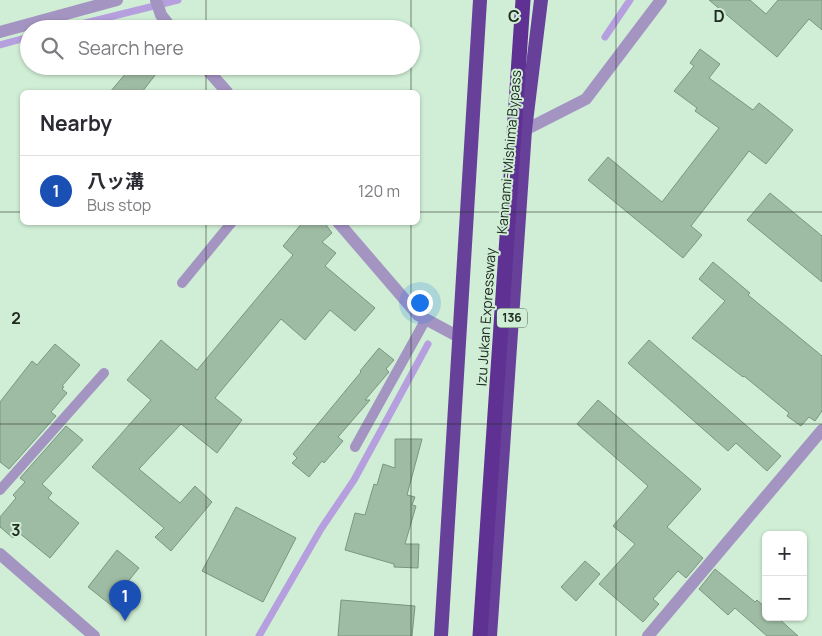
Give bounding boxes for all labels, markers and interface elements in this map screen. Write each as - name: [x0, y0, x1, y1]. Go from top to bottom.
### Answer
- text: C: [508, 5, 520, 27]
- text: D: [713, 5, 725, 27]
- search box: [20, 20, 420, 75]
- icon: search: [38, 34, 66, 62]
- text: Search here: [78, 35, 184, 61]
- street label: Kannami-Mishima Bypass: [492, 69, 525, 235]
- text: Nearby: [40, 109, 112, 137]
- text: 八ッ溝: [87, 168, 144, 194]
- text: 1: [52, 180, 60, 202]
- text: 120 m: [358, 180, 400, 202]
- text: Bus stop: [87, 194, 151, 216]
- street label: Izu Jukan Expressway: [471, 247, 500, 387]
- your location: [407, 290, 433, 316]
- text: 2: [11, 307, 21, 329]
- road number: 136: [497, 308, 527, 328]
- text: 3: [11, 519, 21, 541]
- map controls: [762, 531, 807, 621]
- button: +: [762, 531, 807, 576]
- button: −: [762, 576, 807, 621]
- pin: 1: [109, 580, 141, 621]

